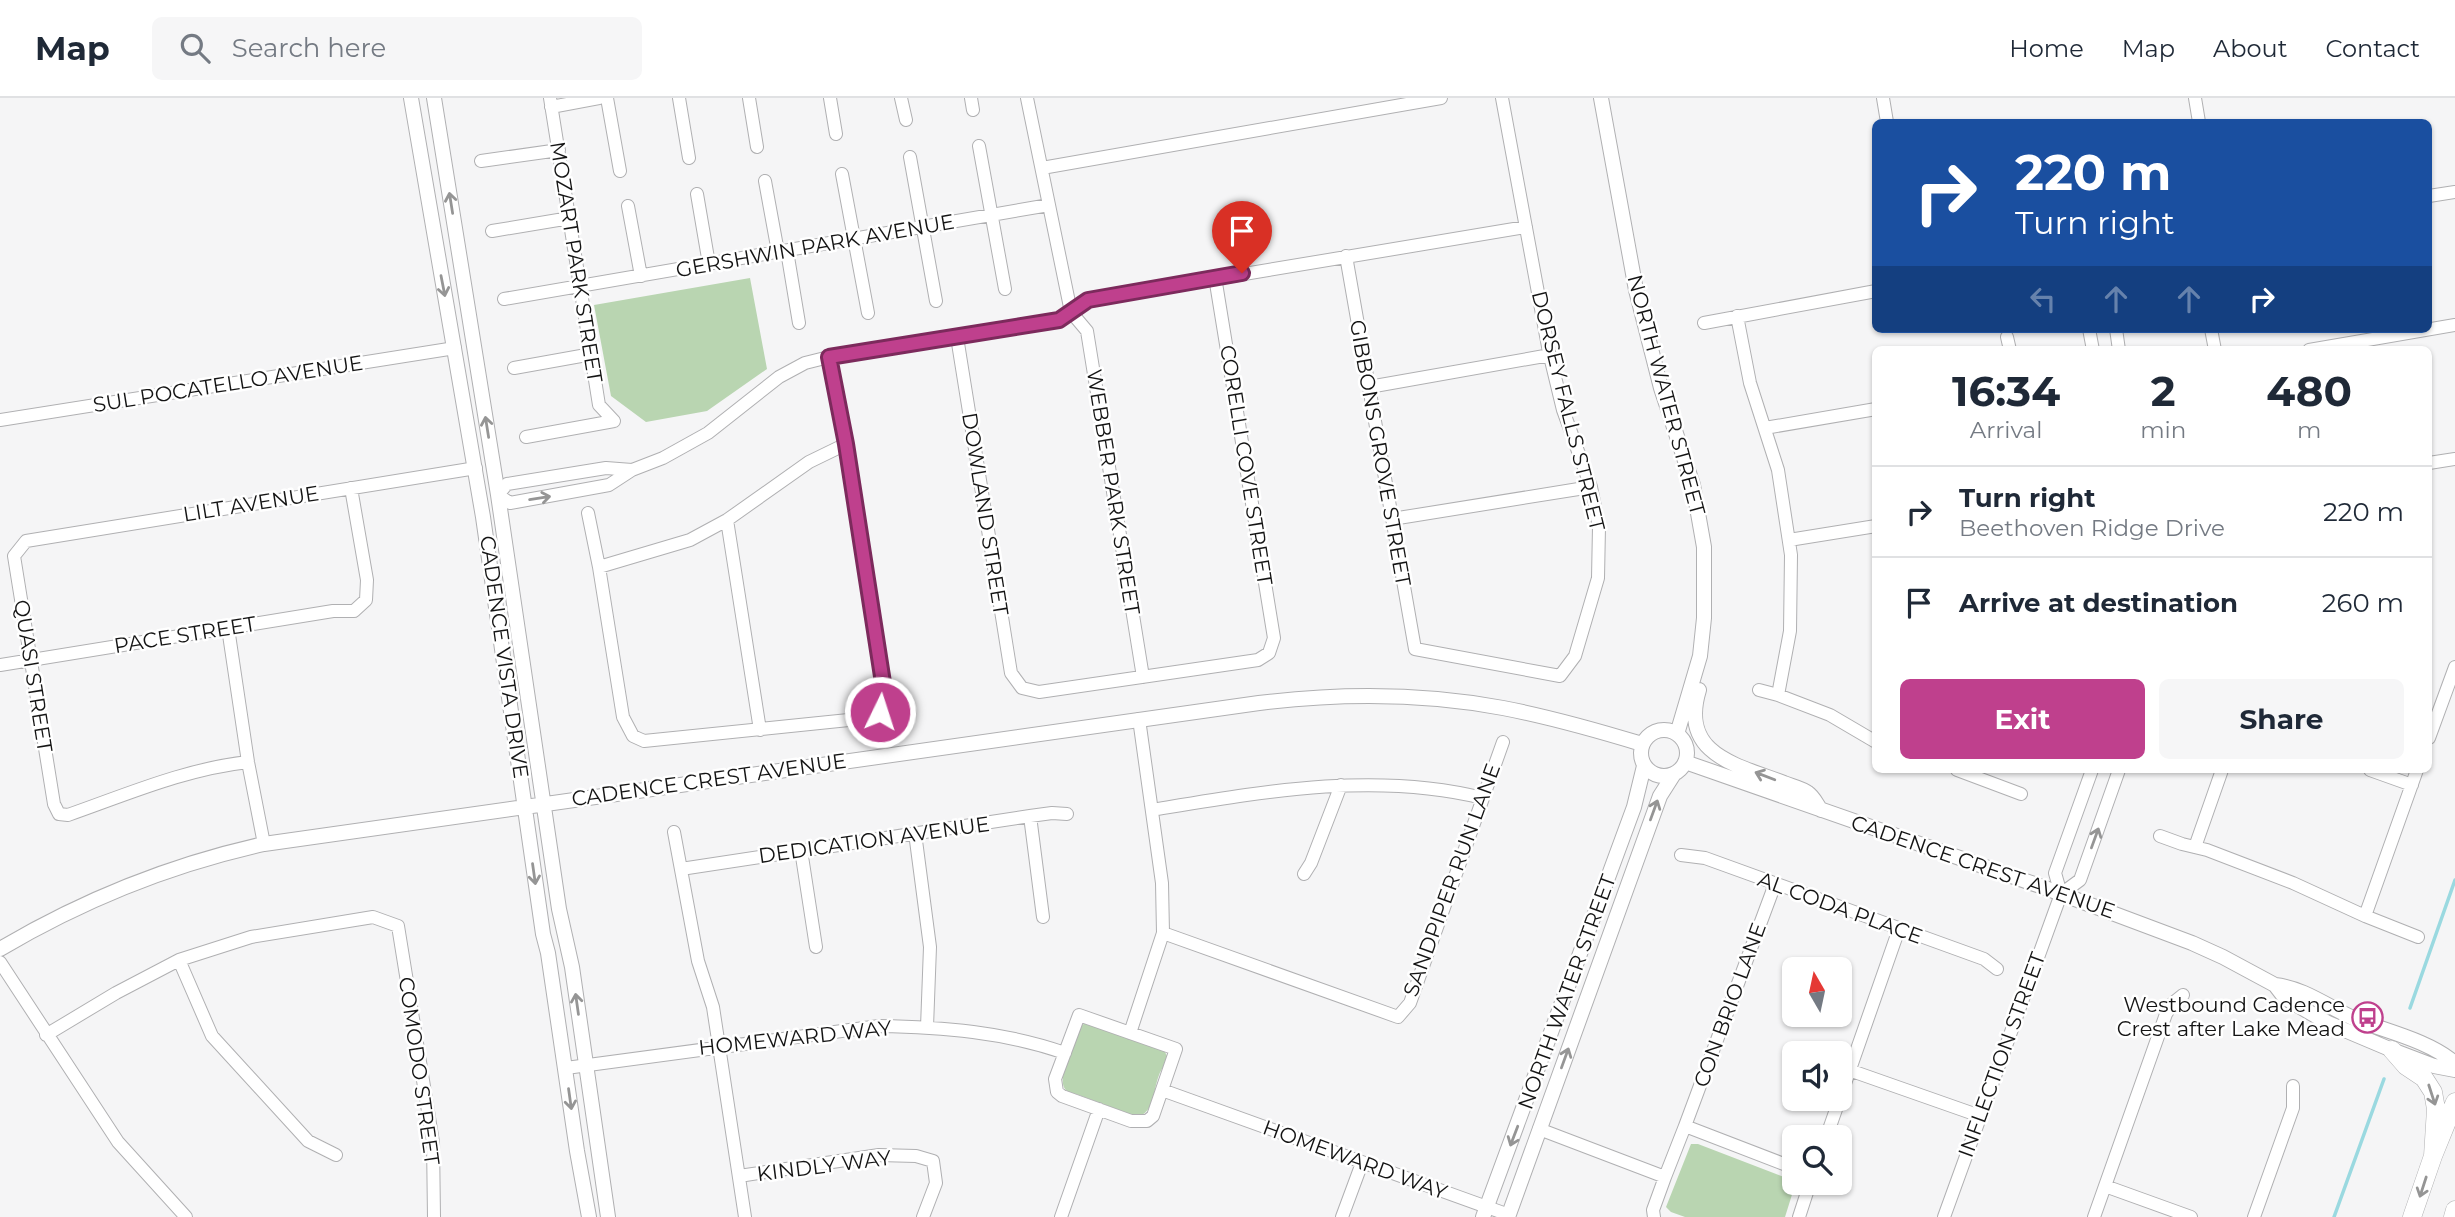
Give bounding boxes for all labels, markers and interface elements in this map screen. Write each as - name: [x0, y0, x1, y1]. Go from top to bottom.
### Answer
- search box: [152, 17, 642, 80]
- text: Map: [35, 28, 110, 68]
- icon: search: [176, 29, 214, 67]
- text: Search here: [232, 32, 386, 64]
- text: Home: [2009, 34, 2084, 63]
- text: Map: [2122, 34, 2175, 63]
- text: About: [2213, 34, 2287, 63]
- text: Contact: [2325, 34, 2420, 63]
- street label: MOZART PARK STREET: [545, 140, 608, 384]
- text: 220 m: [2015, 143, 2171, 202]
- icon: right: [1900, 147, 1991, 238]
- one-way arrow: [444, 192, 457, 215]
- pin: [1212, 201, 1272, 273]
- text: Turn right: [2015, 203, 2175, 242]
- street label: GERSHWIN PARK AVENUE: [674, 209, 956, 282]
- icon: arrive: [1223, 212, 1261, 250]
- street label: NORTH WATER STREET: [1622, 272, 1711, 518]
- one-way arrow: [437, 274, 451, 297]
- icon: left: [2024, 280, 2062, 318]
- icon: ahead: [2097, 280, 2135, 318]
- icon: ahead: [2170, 280, 2208, 318]
- icon: right: [2243, 280, 2281, 318]
- street label: DORSEY FALLS STREET: [1527, 288, 1610, 533]
- street label: GIBBONS GROVE STREET: [1345, 318, 1416, 588]
- street label: CORELLI COVE STREET: [1215, 343, 1278, 587]
- street label: SUL POCATELLO AVENUE: [91, 350, 365, 417]
- text: 16:34: [1952, 365, 2060, 417]
- text: 2: [2151, 365, 2176, 417]
- text: 480: [2266, 365, 2352, 417]
- street label: WEBBER PARK STREET: [1082, 367, 1145, 617]
- street label: DOWLAND STREET: [957, 411, 1014, 617]
- one-way arrow: [480, 416, 493, 439]
- text: Arrival: [1970, 416, 2042, 444]
- text: min: [2140, 416, 2186, 444]
- text: m: [2297, 416, 2321, 444]
- street label: LILT AVENUE: [181, 480, 321, 527]
- text: Turn right: [1959, 482, 2095, 514]
- one-way arrow: [528, 491, 551, 504]
- icon: right: [1900, 493, 1938, 531]
- text: 220 m: [2323, 496, 2404, 528]
- text: Beethoven Ridge Drive: [1959, 514, 2225, 542]
- street label: CADENCE VISTA DRIVE: [475, 534, 534, 780]
- icon: arrive: [1900, 584, 1938, 622]
- text: Arrive at destination: [1959, 587, 2238, 619]
- text: 260 m: [2322, 587, 2404, 619]
- street label: QUASI STREET: [9, 598, 58, 754]
- street label: PACE STREET: [112, 611, 258, 658]
- position arrow: [843, 675, 917, 749]
- button: Exit: [1900, 679, 2145, 759]
- button: Share: [2159, 679, 2404, 759]
- street label: CADENCE CREST AVENUE: [570, 748, 848, 811]
- street label: SANDPIPER RUN LANE: [1398, 760, 1505, 1000]
- one-way arrow: [1755, 768, 1777, 781]
- one-way arrow: [1649, 799, 1662, 821]
- street label: CADENCE CREST AVENUE: [1848, 810, 2118, 923]
- street label: DEDICATION AVENUE: [757, 811, 991, 868]
- one-way arrow: [2090, 828, 2102, 850]
- one-way arrow: [528, 862, 541, 885]
- street label: AL CODA PLACE: [1754, 866, 1926, 949]
- street label: NORTH WATER STREET: [1512, 871, 1621, 1113]
- street label: CON BRIO LANE: [1688, 919, 1771, 1091]
- street label: INFLECTION STREET: [1953, 949, 2050, 1161]
- north arrow: [1782, 957, 1852, 1027]
- map controls: [1782, 957, 1852, 1195]
- street label: COMODO STREET: [394, 975, 445, 1167]
- place label: Westbound Cadence Crest after Lake Mead: [2117, 992, 2345, 1041]
- one-way arrow: [571, 993, 584, 1016]
- bus stop icon: Westbound Cadence Crest after Lake Mead: [2351, 1000, 2385, 1034]
- street label: HOMEWARD WAY: [697, 1015, 893, 1060]
- button: sound: [1782, 1041, 1852, 1111]
- one-way arrow: [1559, 1048, 1572, 1070]
- one-way arrow: [2427, 1084, 2439, 1106]
- one-way arrow: [563, 1087, 576, 1109]
- street label: HOMEWARD WAY: [1260, 1115, 1451, 1205]
- one-way arrow: [1507, 1124, 1519, 1146]
- button: search: [1782, 1125, 1852, 1195]
- street label: KINDLY WAY: [755, 1145, 893, 1186]
- one-way arrow: [2415, 1175, 2428, 1197]

